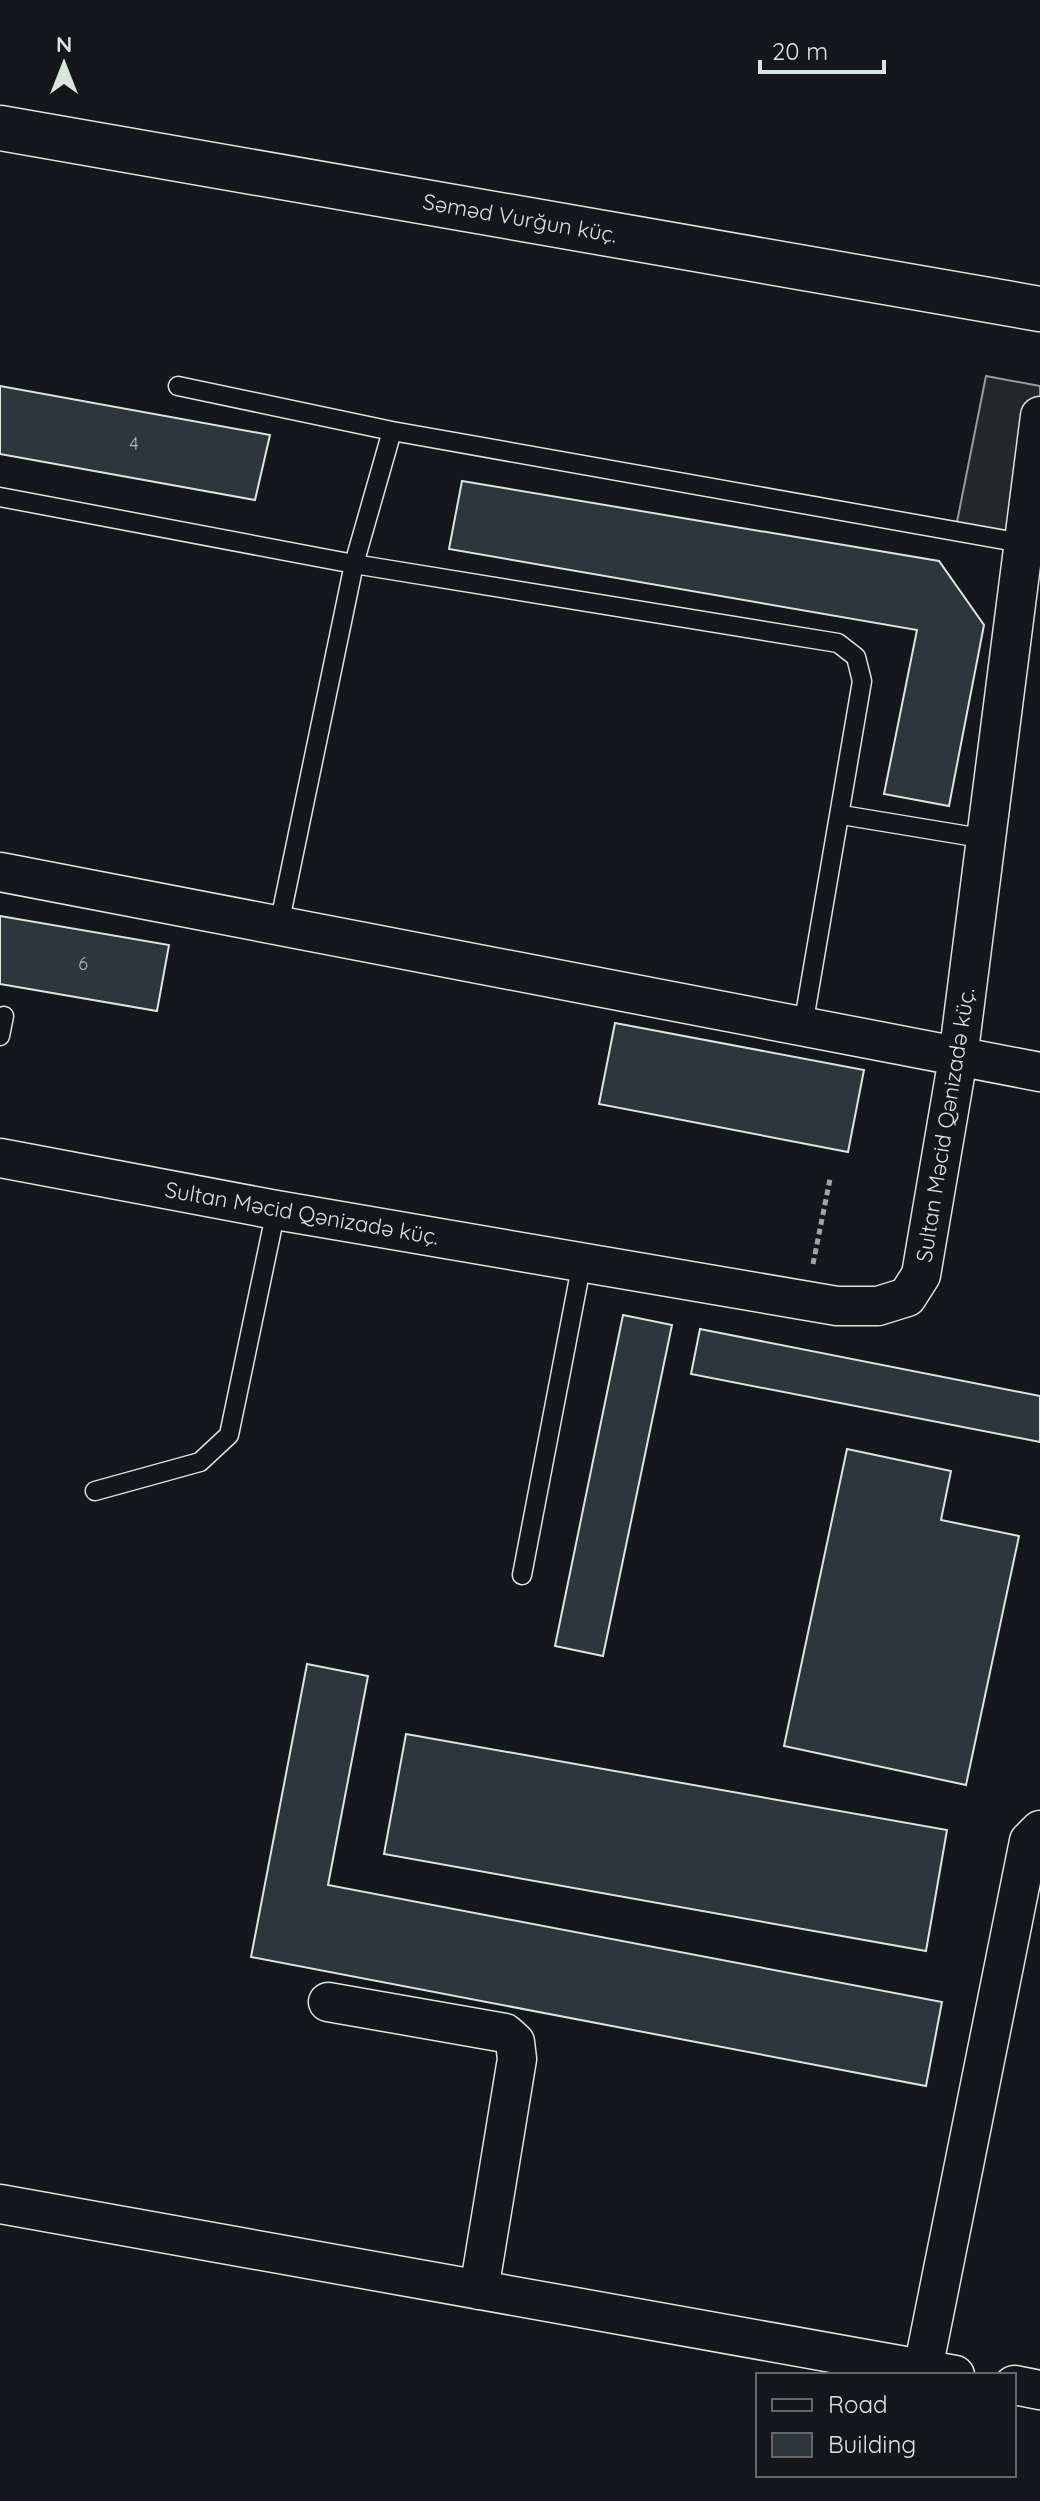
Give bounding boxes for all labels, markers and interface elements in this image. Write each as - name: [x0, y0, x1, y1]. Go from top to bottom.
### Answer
- north arrow: [24, 24, 104, 104]
- scale bar: [760, 24, 884, 74]
- text: N: [56, 30, 72, 58]
- text: 20 m: [772, 36, 828, 66]
- street label: Səməd Vurğun küç.: [421, 187, 619, 249]
- house number: 4: [129, 432, 139, 455]
- house number: 6: [78, 952, 88, 975]
- street label: Sultan Məcid Qənizadə küç.: [909, 986, 981, 1264]
- street label: Sultan Məcid Qənizadə küç.: [163, 1175, 441, 1251]
- legend: [756, 2373, 1016, 2477]
- text: Road: [828, 2389, 888, 2419]
- text: Building: [828, 2429, 916, 2459]

